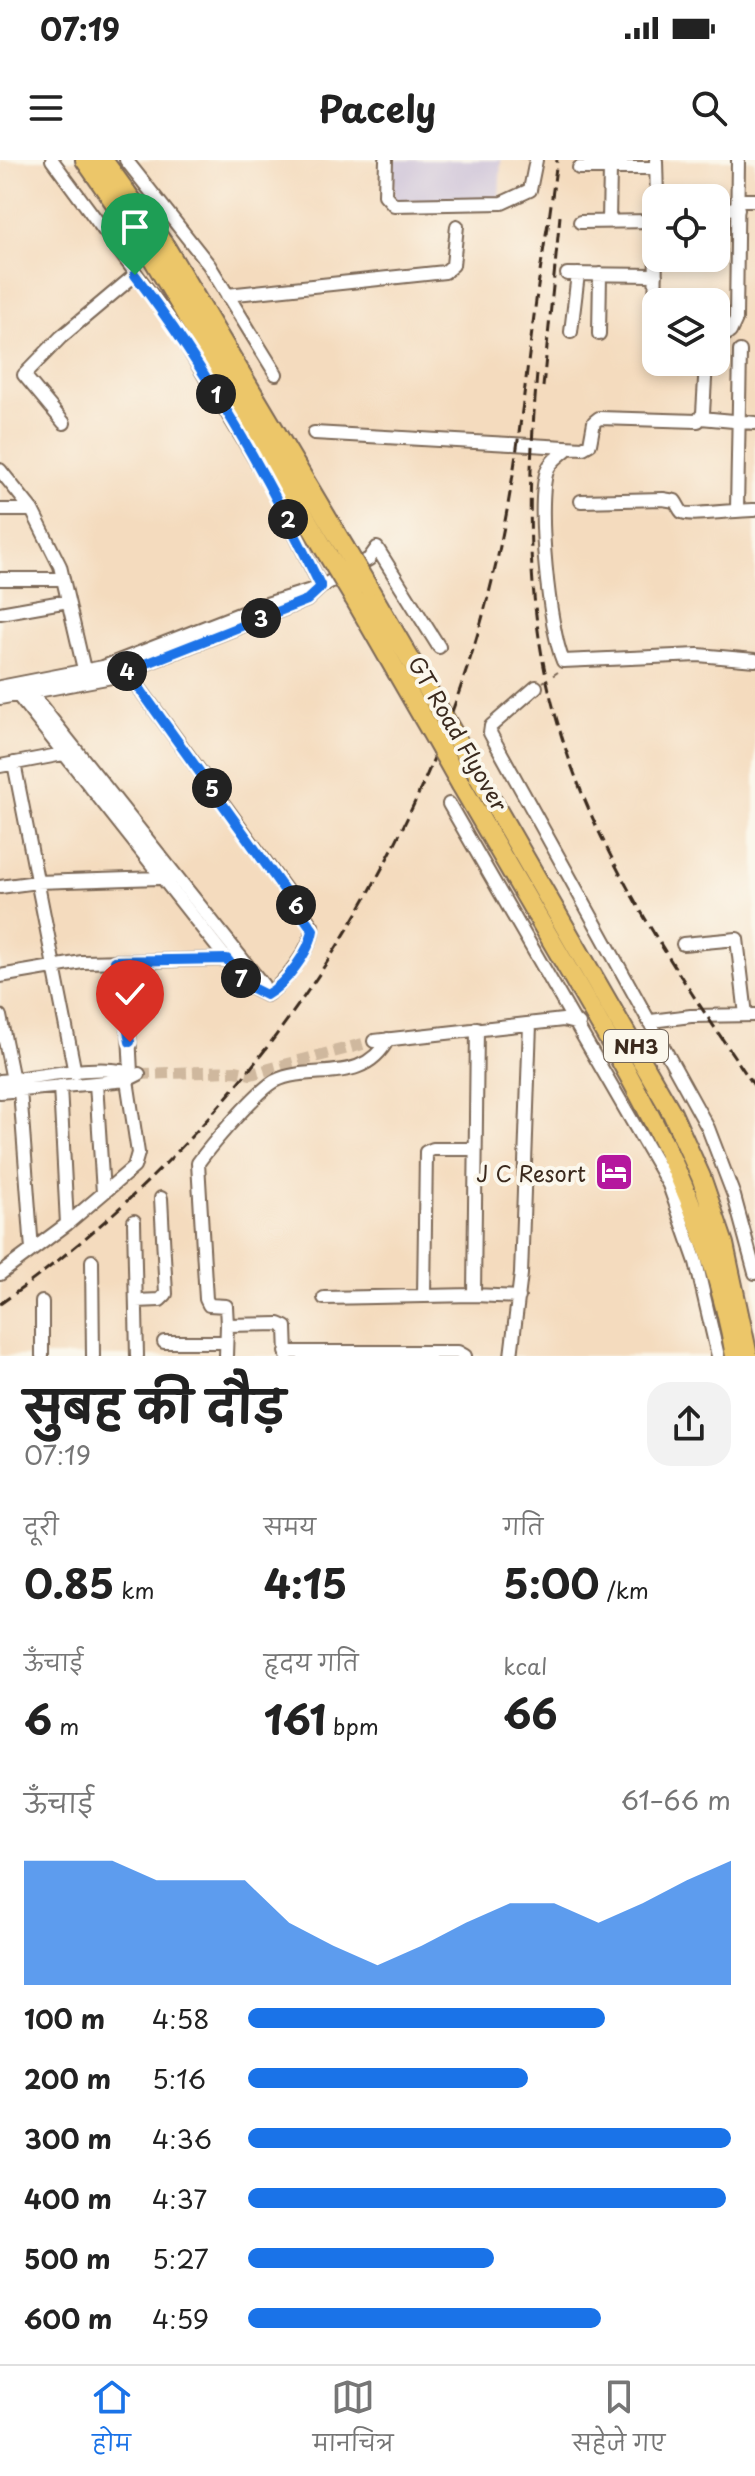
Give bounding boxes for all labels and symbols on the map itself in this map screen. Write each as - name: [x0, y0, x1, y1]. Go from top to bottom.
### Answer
- pin: [101, 193, 169, 275]
- pin: 1: [196, 374, 236, 414]
- pin: 2: [268, 499, 308, 539]
- pin: 3: [241, 598, 281, 638]
- street label: GT Road Flyover: [401, 649, 517, 817]
- pin: 4: [107, 651, 147, 691]
- pin: 5: [192, 768, 232, 808]
- pin: 6: [276, 885, 316, 925]
- pin: 7: [221, 958, 261, 998]
- pin: [96, 960, 164, 1042]
- road number: NH3: [604, 1030, 668, 1062]
- hotel icon: J C Resort: [593, 1151, 635, 1193]
- place label: J C Resort: [476, 1156, 586, 1189]

